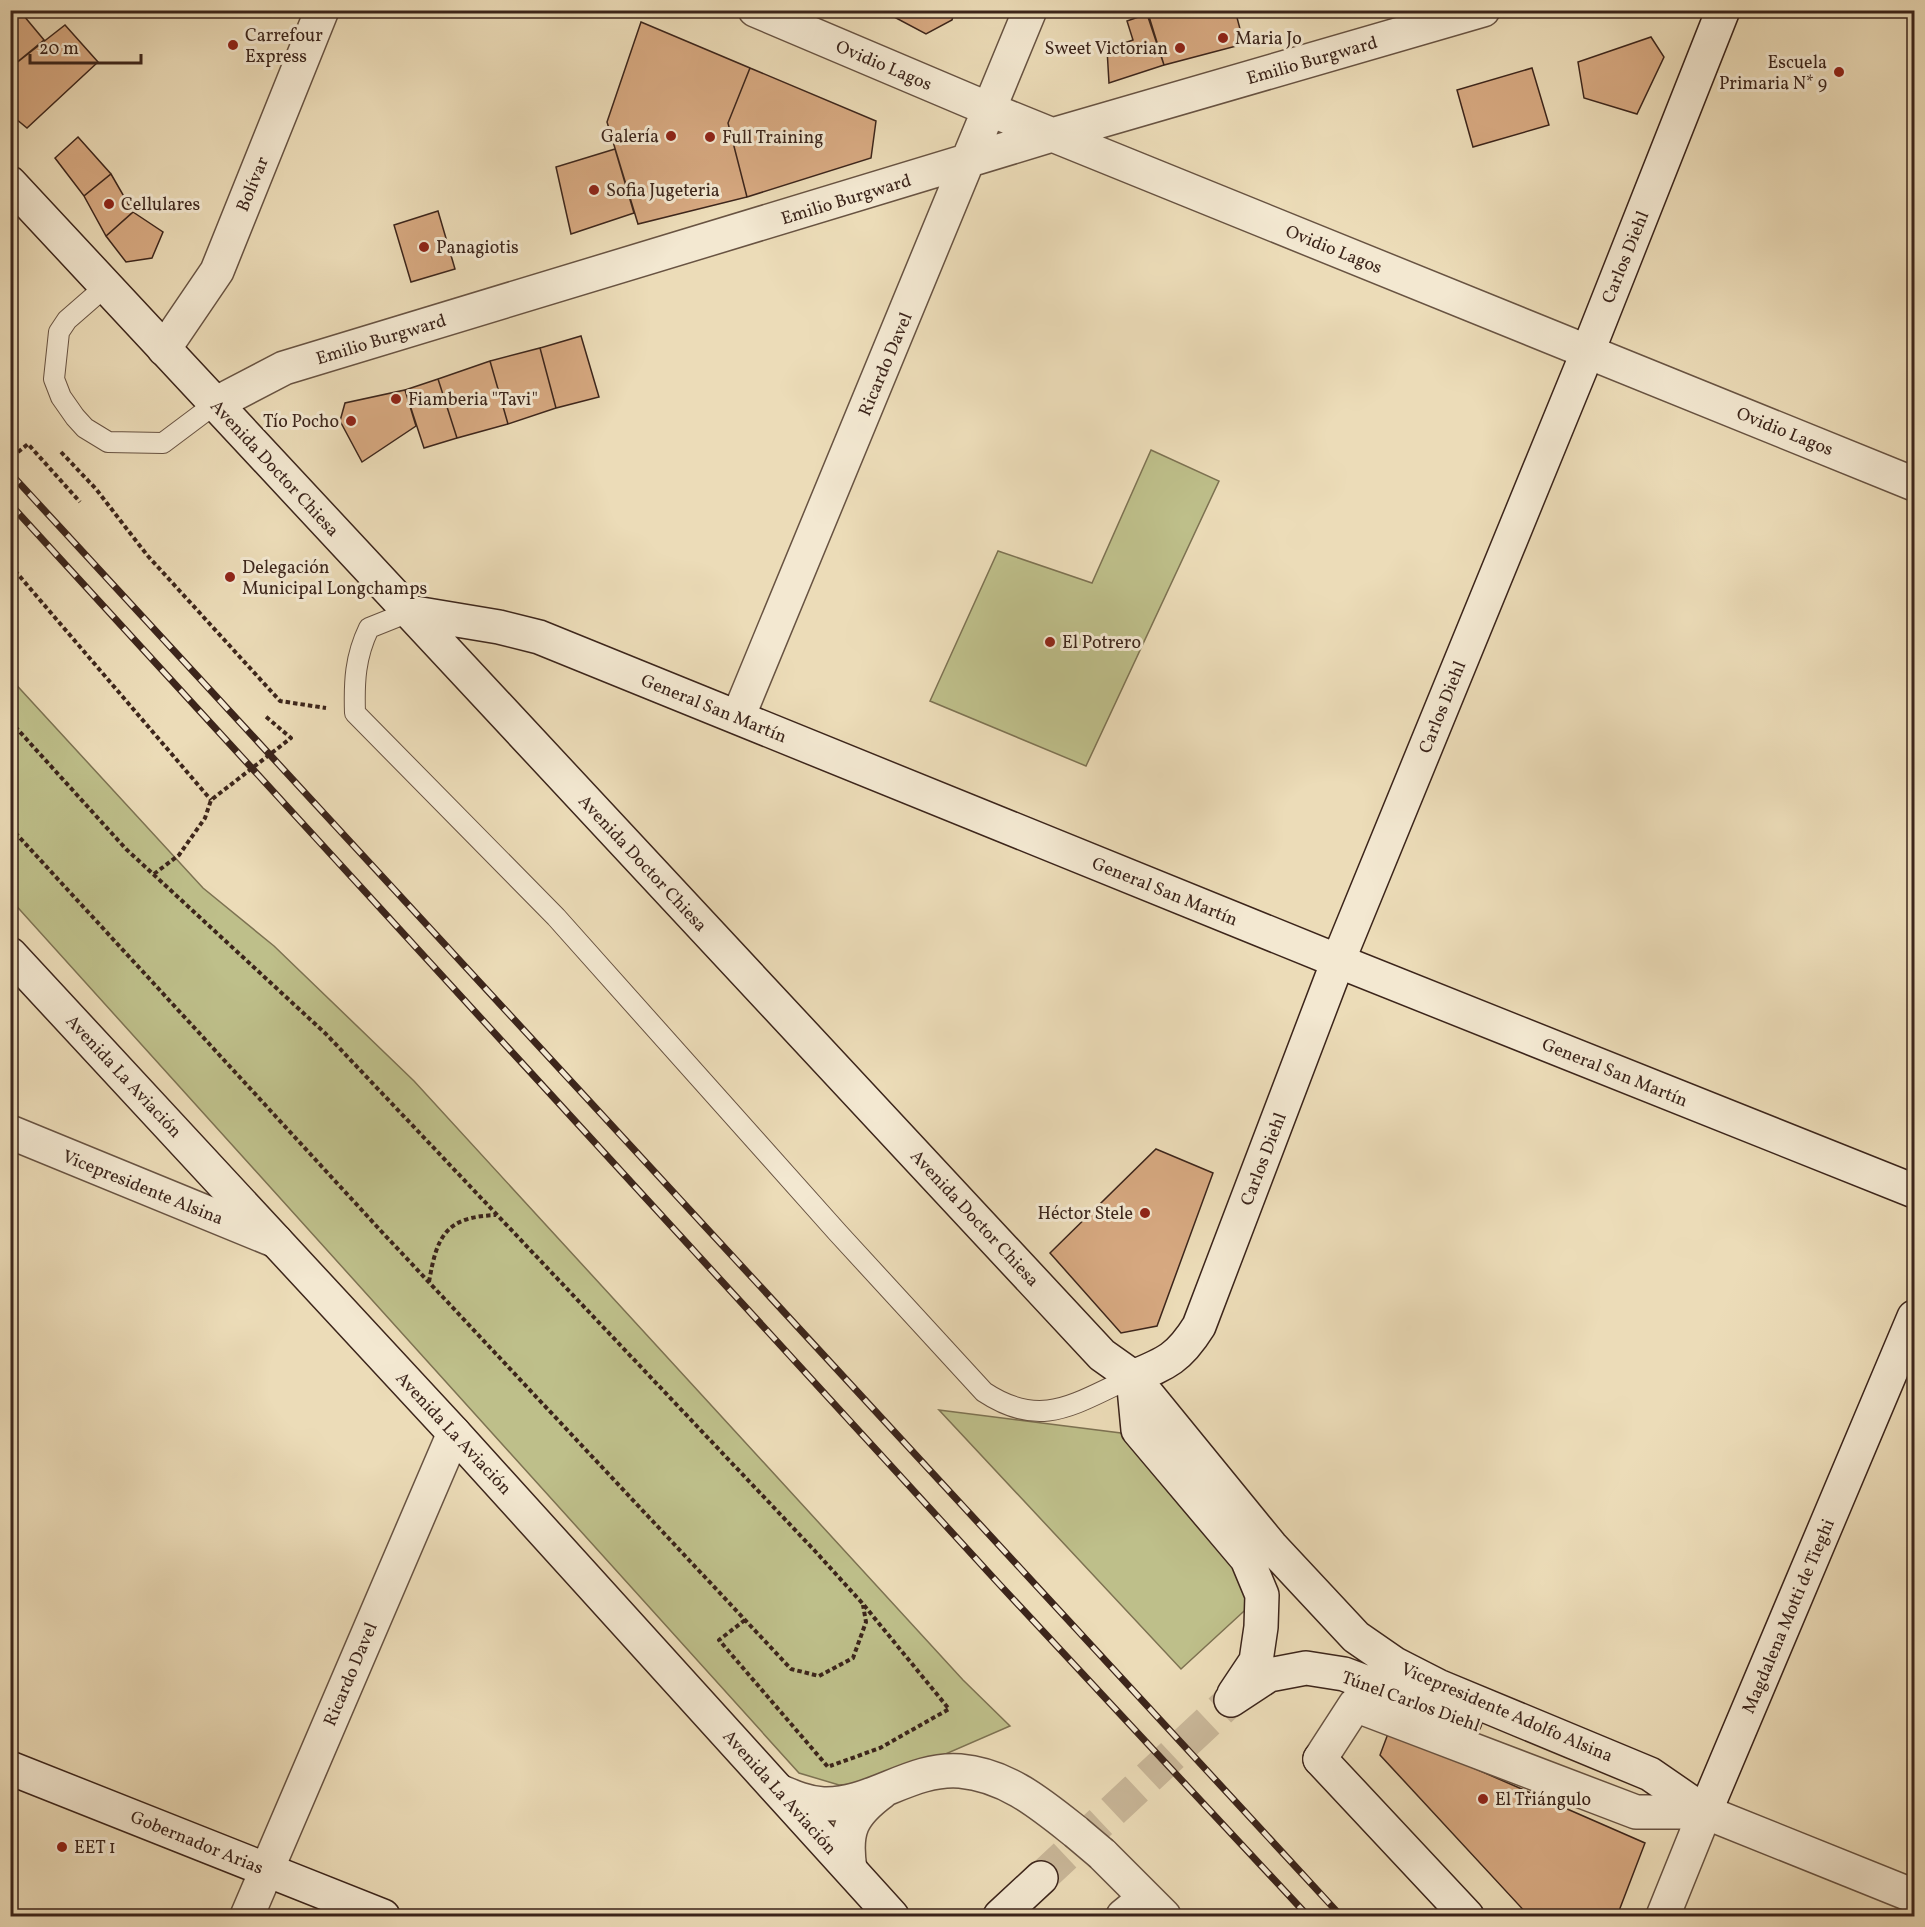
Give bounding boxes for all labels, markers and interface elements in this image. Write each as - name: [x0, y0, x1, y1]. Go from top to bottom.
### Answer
- place label: Carrefour Express: [245, 24, 323, 70]
- scale bar: [30, 27, 141, 65]
- place label: Maria Jo: [1235, 27, 1302, 52]
- marker: Maria Jo: [1216, 31, 1230, 45]
- street label: Emilio Burgward: [1244, 31, 1381, 92]
- street label: Ovidio Lagos: [831, 35, 935, 98]
- text: 20 m: [39, 37, 79, 62]
- place label: Sweet Victorian: [1045, 37, 1168, 62]
- marker: Carrefour Express: [226, 38, 240, 52]
- marker: Sweet Victorian: [1173, 41, 1187, 55]
- place label: Escuela Primaria N* 9: [1719, 51, 1827, 97]
- marker: Escuela Primaria N* 9: [1832, 65, 1846, 79]
- place label: Galería: [601, 125, 659, 150]
- place label: Full Training: [722, 126, 823, 151]
- marker: Galería: [664, 129, 678, 143]
- marker: Full Training: [703, 130, 717, 144]
- street label: Bolívar: [231, 153, 276, 216]
- street label: Emilio Burgward: [778, 169, 915, 232]
- place label: Sofia Jugeteria: [606, 179, 720, 204]
- marker: Sofia Jugeteria: [587, 183, 601, 197]
- place label: Cellulares: [121, 193, 200, 218]
- marker: Cellulares: [102, 197, 116, 211]
- street label: Carlos Diehl: [1596, 208, 1656, 308]
- street label: Ovidio Lagos: [1281, 220, 1386, 281]
- place label: Panagiotis: [436, 236, 519, 261]
- marker: Panagiotis: [417, 240, 431, 254]
- street label: Emilio Burgward: [313, 309, 450, 372]
- street label: Ricardo Davel: [853, 309, 919, 420]
- place label: Fiamberia "Tavi": [408, 388, 538, 413]
- marker: Fiamberia "Tavi": [389, 392, 403, 406]
- street label: Avenida Doctor Chiesa: [204, 395, 344, 543]
- street label: Ovidio Lagos: [1732, 402, 1837, 463]
- place label: Tío Pocho: [263, 410, 339, 435]
- marker: Tío Pocho: [344, 414, 358, 428]
- place label: Delegación Municipal Longchamps: [242, 556, 427, 602]
- marker: Delegación Municipal Longchamps: [223, 570, 237, 584]
- place label: El Potrero: [1062, 631, 1141, 656]
- marker: El Potrero: [1043, 635, 1057, 649]
- street label: Carlos Diehl: [1413, 658, 1473, 758]
- street label: General San Martín: [637, 669, 790, 750]
- street label: Avenida Doctor Chiesa: [572, 790, 712, 938]
- street label: General San Martín: [1088, 852, 1241, 933]
- street label: Avenida La Aviación: [59, 1010, 187, 1144]
- street label: General San Martín: [1538, 1033, 1691, 1114]
- street label: Carlos Diehl: [1235, 1109, 1294, 1210]
- street label: Vicepresidente Alsina: [58, 1145, 227, 1232]
- street label: Avenida Doctor Chiesa: [904, 1145, 1044, 1293]
- place label: Héctor Stele: [1037, 1202, 1133, 1227]
- marker: Héctor Stele: [1138, 1206, 1152, 1220]
- street label: Avenida La Aviación: [389, 1367, 517, 1501]
- street label: Magdalena Motti de Tieghi: [1737, 1515, 1842, 1718]
- street label: Ricardo Davel: [318, 1619, 384, 1730]
- street label: Vicepresidente Adolfo Alsina: [1397, 1657, 1616, 1769]
- street label: Túnel Carlos Diehl: [1338, 1666, 1483, 1739]
- street label: Avenida La Aviación: [716, 1725, 842, 1861]
- place label: El Triángulo: [1495, 1788, 1591, 1813]
- marker: El Triángulo: [1476, 1792, 1490, 1806]
- street label: Gobernador Arias: [126, 1805, 267, 1881]
- place label: EET 1: [74, 1836, 116, 1861]
- marker: EET 1: [55, 1840, 69, 1854]

